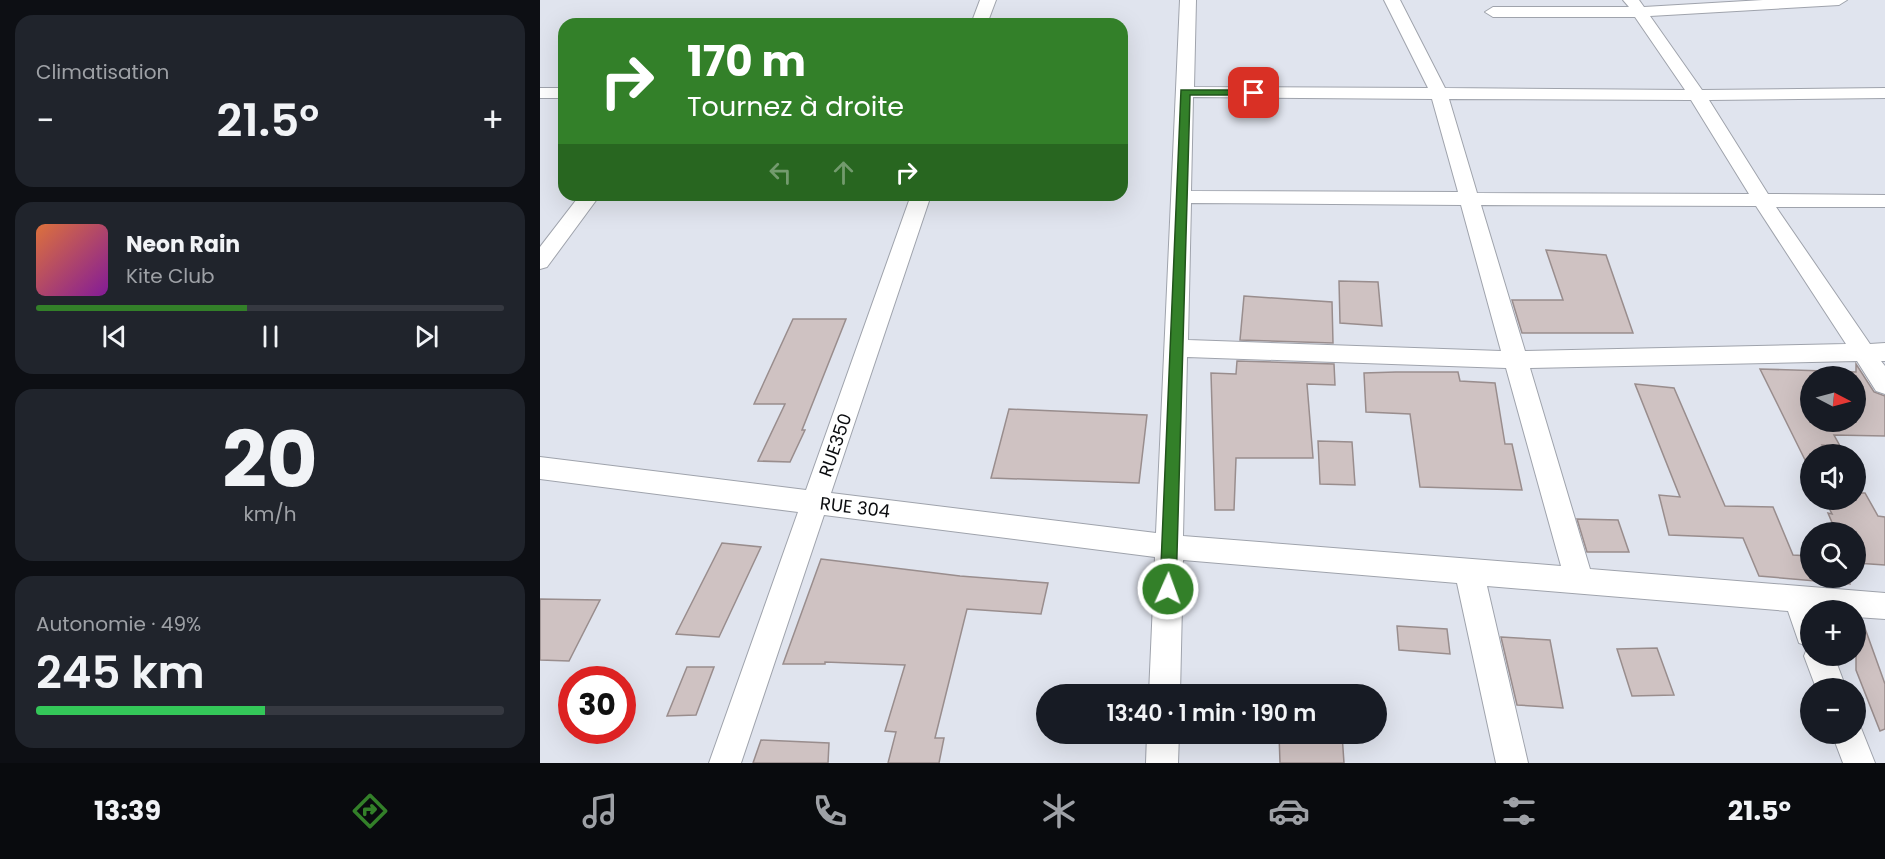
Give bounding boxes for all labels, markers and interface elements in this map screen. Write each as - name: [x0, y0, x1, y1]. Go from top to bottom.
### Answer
- text: 170 m: [687, 32, 806, 91]
- icon: right: [588, 42, 666, 120]
- text: Climatisation: [36, 58, 169, 86]
- pin: [1228, 67, 1279, 118]
- icon: arrive: [1237, 76, 1270, 109]
- text: Tournez à droite: [687, 88, 904, 125]
- text: 21.5°: [216, 89, 319, 152]
- text: −: [36, 97, 54, 144]
- text: +: [481, 97, 504, 144]
- icon: left: [764, 156, 797, 189]
- icon: ahead: [827, 156, 860, 189]
- icon: right: [890, 156, 923, 189]
- text: Neon Rain: [126, 229, 240, 260]
- text: Kite Club: [126, 262, 215, 290]
- icon: previous: [98, 320, 131, 353]
- icon: pause: [254, 320, 287, 353]
- icon: next: [410, 320, 443, 353]
- north arrow: [1800, 366, 1866, 432]
- map controls: [1800, 366, 1866, 744]
- text: 20: [222, 405, 318, 514]
- street label: RUE350: [813, 410, 857, 480]
- button: sound: [1800, 444, 1866, 510]
- street label: RUE 304: [819, 490, 891, 524]
- text: km/h: [243, 500, 297, 528]
- button: search: [1800, 522, 1866, 588]
- position arrow: [1136, 557, 1200, 621]
- button: +: [1800, 600, 1866, 666]
- text: Autonomie · 49%: [36, 610, 201, 638]
- text: 245 km: [36, 641, 205, 704]
- speed limit sign: 30: [558, 666, 636, 744]
- button: −: [1800, 678, 1866, 744]
- text: 13:40 · 1 min · 190 m: [1107, 698, 1316, 729]
- icon: directions: [349, 790, 391, 832]
- icon: music: [579, 790, 621, 832]
- icon: phone: [809, 790, 851, 832]
- icon: climate: [1038, 790, 1080, 832]
- icon: car: [1268, 790, 1310, 832]
- icon: filters: [1498, 790, 1540, 832]
- text: 13:39: [94, 792, 161, 829]
- text: 21.5°: [1728, 792, 1791, 829]

